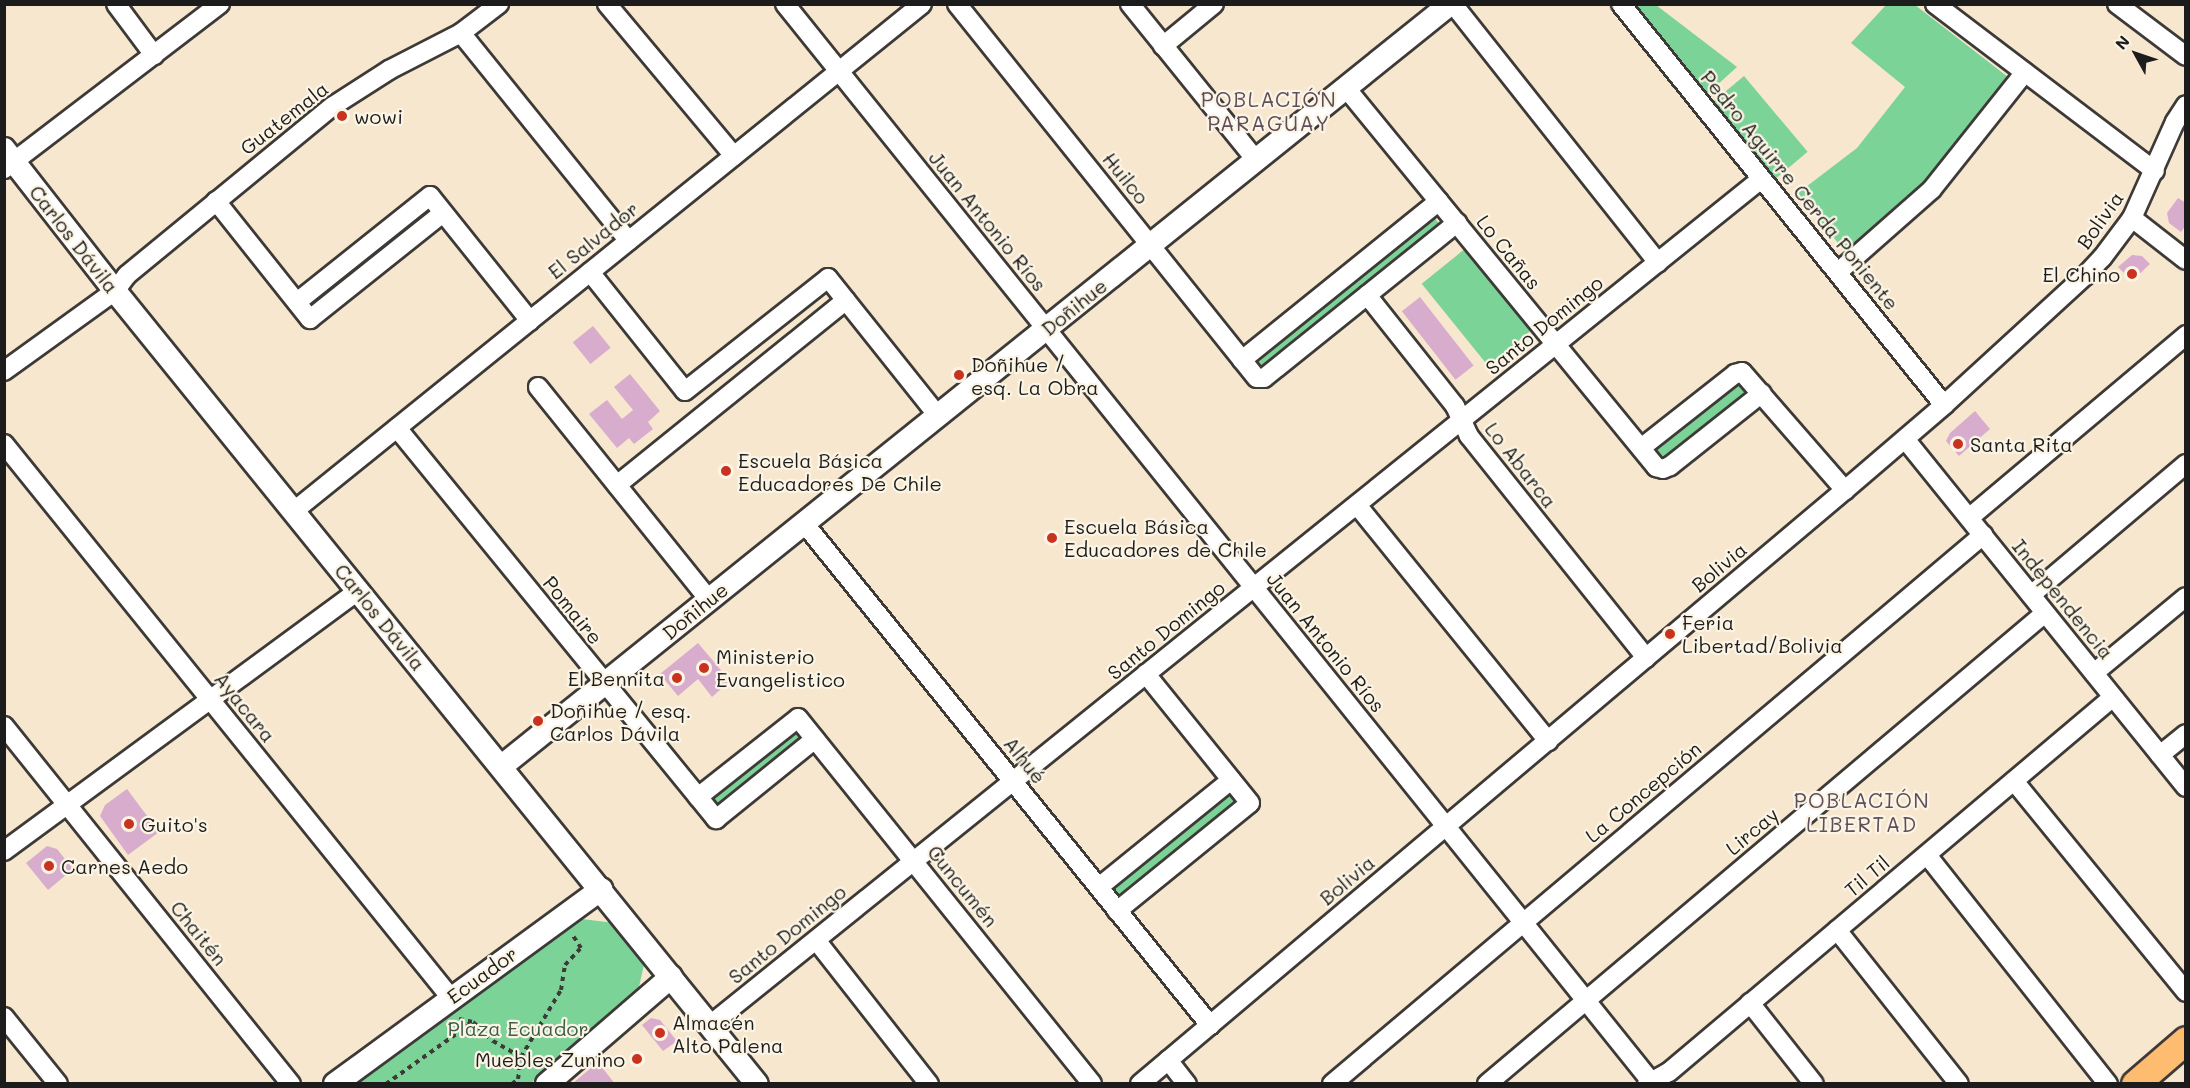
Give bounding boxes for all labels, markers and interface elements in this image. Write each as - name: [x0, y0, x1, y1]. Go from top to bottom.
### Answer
- north arrow: [2106, 24, 2166, 84]
- text: N: [2110, 31, 2134, 54]
- street label: Pedro Aguirre Cerda Poniente: [1696, 65, 1904, 315]
- street label: Guatemala: [235, 76, 333, 160]
- district label: POBLACIÓN PARAGUAY: [1201, 86, 1337, 136]
- place label: wowi: [354, 104, 403, 128]
- marker: wowi: [335, 109, 349, 123]
- street label: Juan Antonio Ríos: [924, 146, 1052, 296]
- street label: Huilco: [1098, 147, 1154, 209]
- street label: Carlos Dávila: [24, 180, 124, 298]
- street label: Bolivia: [2072, 187, 2128, 253]
- street label: El Salvador: [543, 196, 643, 284]
- street label: Lo Cañas: [1472, 210, 1546, 294]
- place label: El Chino: [2043, 262, 2120, 286]
- marker: El Chino: [2125, 267, 2139, 281]
- street label: Santo Domingo: [1480, 270, 1608, 380]
- street label: Doñihue: [1036, 273, 1112, 341]
- place label: Doñihue / esq. La Obra: [971, 352, 1099, 399]
- marker: Doñihue / esq. La Obra: [952, 368, 966, 382]
- street label: Lo Abarca: [1480, 417, 1562, 513]
- place label: Santa Rita: [1970, 432, 2073, 456]
- marker: Santa Rita: [1951, 437, 1965, 451]
- place label: Escuela Básica Educadores De Chile: [738, 448, 942, 495]
- marker: Escuela Básica Educadores De Chile: [719, 464, 733, 478]
- place label: Escuela Básica Educadores de Chile: [1064, 514, 1267, 561]
- marker: Escuela Básica Educadores de Chile: [1045, 531, 1059, 545]
- street label: Independencia: [2007, 534, 2119, 664]
- street label: Bolivia: [1687, 537, 1751, 597]
- street label: Carlos Dávila: [330, 559, 430, 675]
- street label: Juan Antonio Ríos: [1262, 567, 1390, 717]
- street label: Pomaire: [538, 571, 608, 649]
- street label: Santo Domingo: [1102, 575, 1230, 685]
- street label: Doñihue: [657, 577, 733, 645]
- place label: Feria Libertad/Bolivia: [1682, 610, 1843, 657]
- marker: Feria Libertad/Bolivia: [1663, 627, 1677, 641]
- place label: Ministerio Evangelistico: [716, 644, 845, 691]
- marker: Ministerio Evangelistico: [697, 661, 711, 675]
- place label: El Bennita: [568, 666, 665, 690]
- street label: Ayacara: [209, 667, 281, 747]
- marker: El Bennita: [670, 671, 684, 685]
- place label: Doñihue / esq. Carlos Dávila: [550, 698, 692, 745]
- marker: Doñihue / esq. Carlos Dávila: [531, 714, 545, 728]
- street label: Alhué: [999, 732, 1051, 788]
- street label: La Concepción: [1580, 737, 1706, 847]
- district label: POBLACIÓN LIBERTAD: [1794, 787, 1930, 837]
- street label: Lircay: [1721, 802, 1783, 860]
- place label: Guito's: [141, 812, 208, 836]
- marker: Guito's: [122, 817, 136, 831]
- street label: Cuncumén: [923, 840, 1003, 932]
- street label: Bolivia: [1315, 850, 1379, 910]
- street label: Til Til: [1840, 850, 1894, 902]
- place label: Carnes Aedo: [61, 854, 188, 878]
- marker: Carnes Aedo: [42, 859, 56, 873]
- street label: Santo Domingo: [723, 879, 851, 989]
- street label: Chaitén: [166, 896, 232, 970]
- street label: Ecuador: [442, 941, 522, 1009]
- place label: Almacén Alto Palena: [672, 1010, 784, 1057]
- park label: Plaza Ecuador: [448, 1016, 588, 1040]
- marker: Almacén Alto Palena: [653, 1026, 667, 1040]
- place label: Muebles Zunino: [475, 1047, 625, 1071]
- marker: Muebles Zunino: [630, 1052, 644, 1066]

